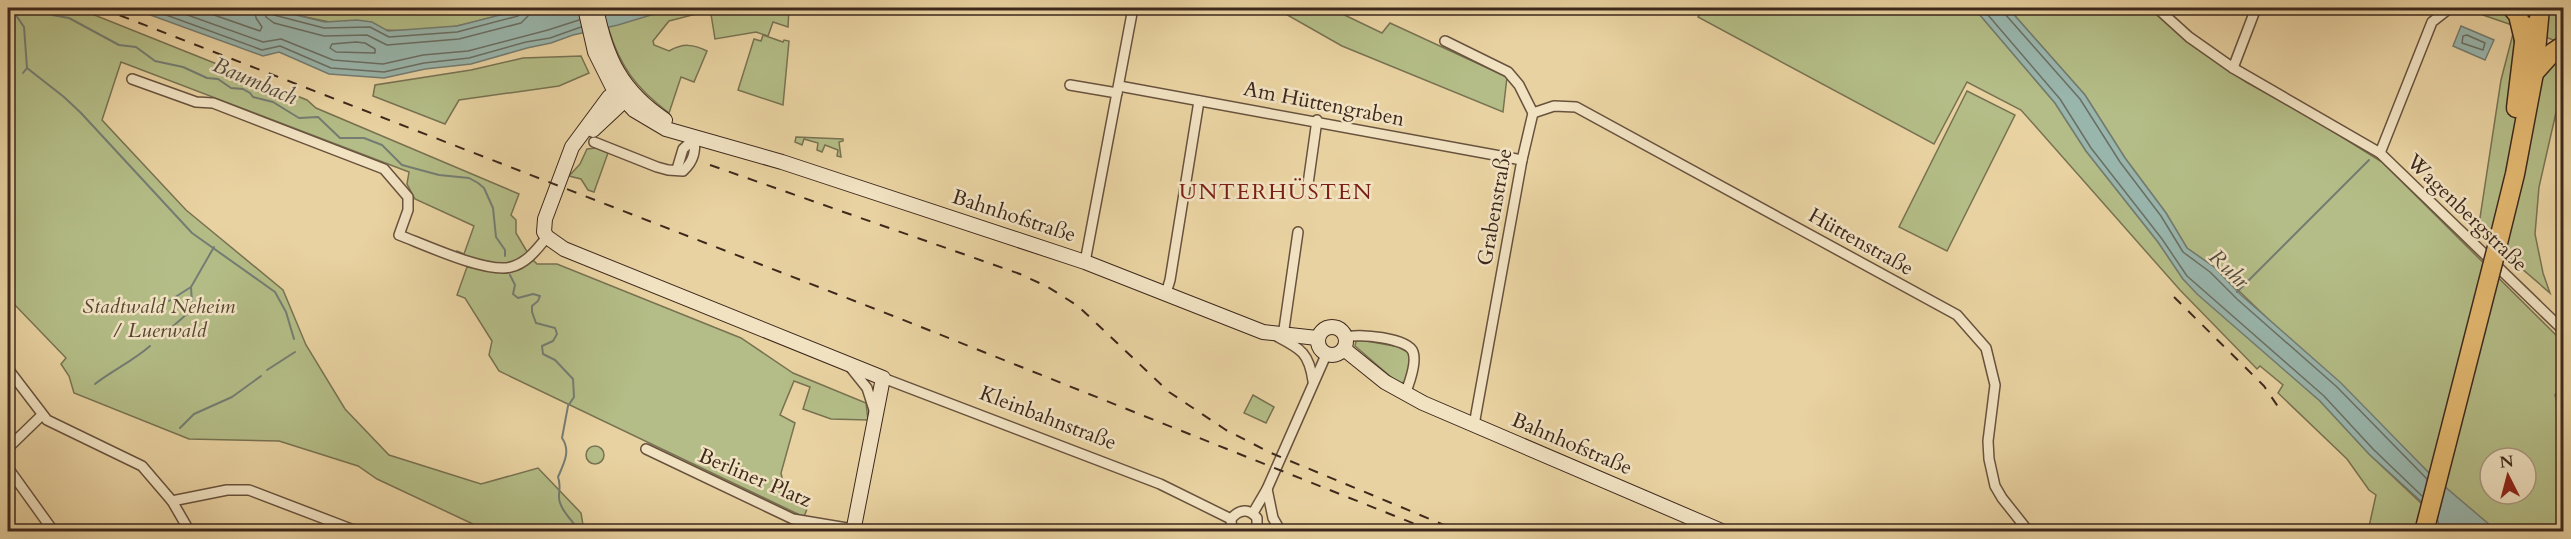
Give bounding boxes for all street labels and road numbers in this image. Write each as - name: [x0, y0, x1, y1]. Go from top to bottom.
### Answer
- street label: Am Hüttengraben: [1241, 74, 1407, 134]
- street label: Grabenstraße: [1470, 146, 1520, 268]
- street label: Wagenbergstraße: [2399, 147, 2534, 278]
- street label: Bahnhofstraße: [948, 182, 1080, 250]
- street label: Hüttenstraße: [1803, 201, 1919, 283]
- street label: Kleinbahnstraße: [975, 379, 1121, 457]
- street label: Bahnhofstraße: [1507, 406, 1637, 482]
- street label: Berliner Platz: [694, 441, 817, 515]

